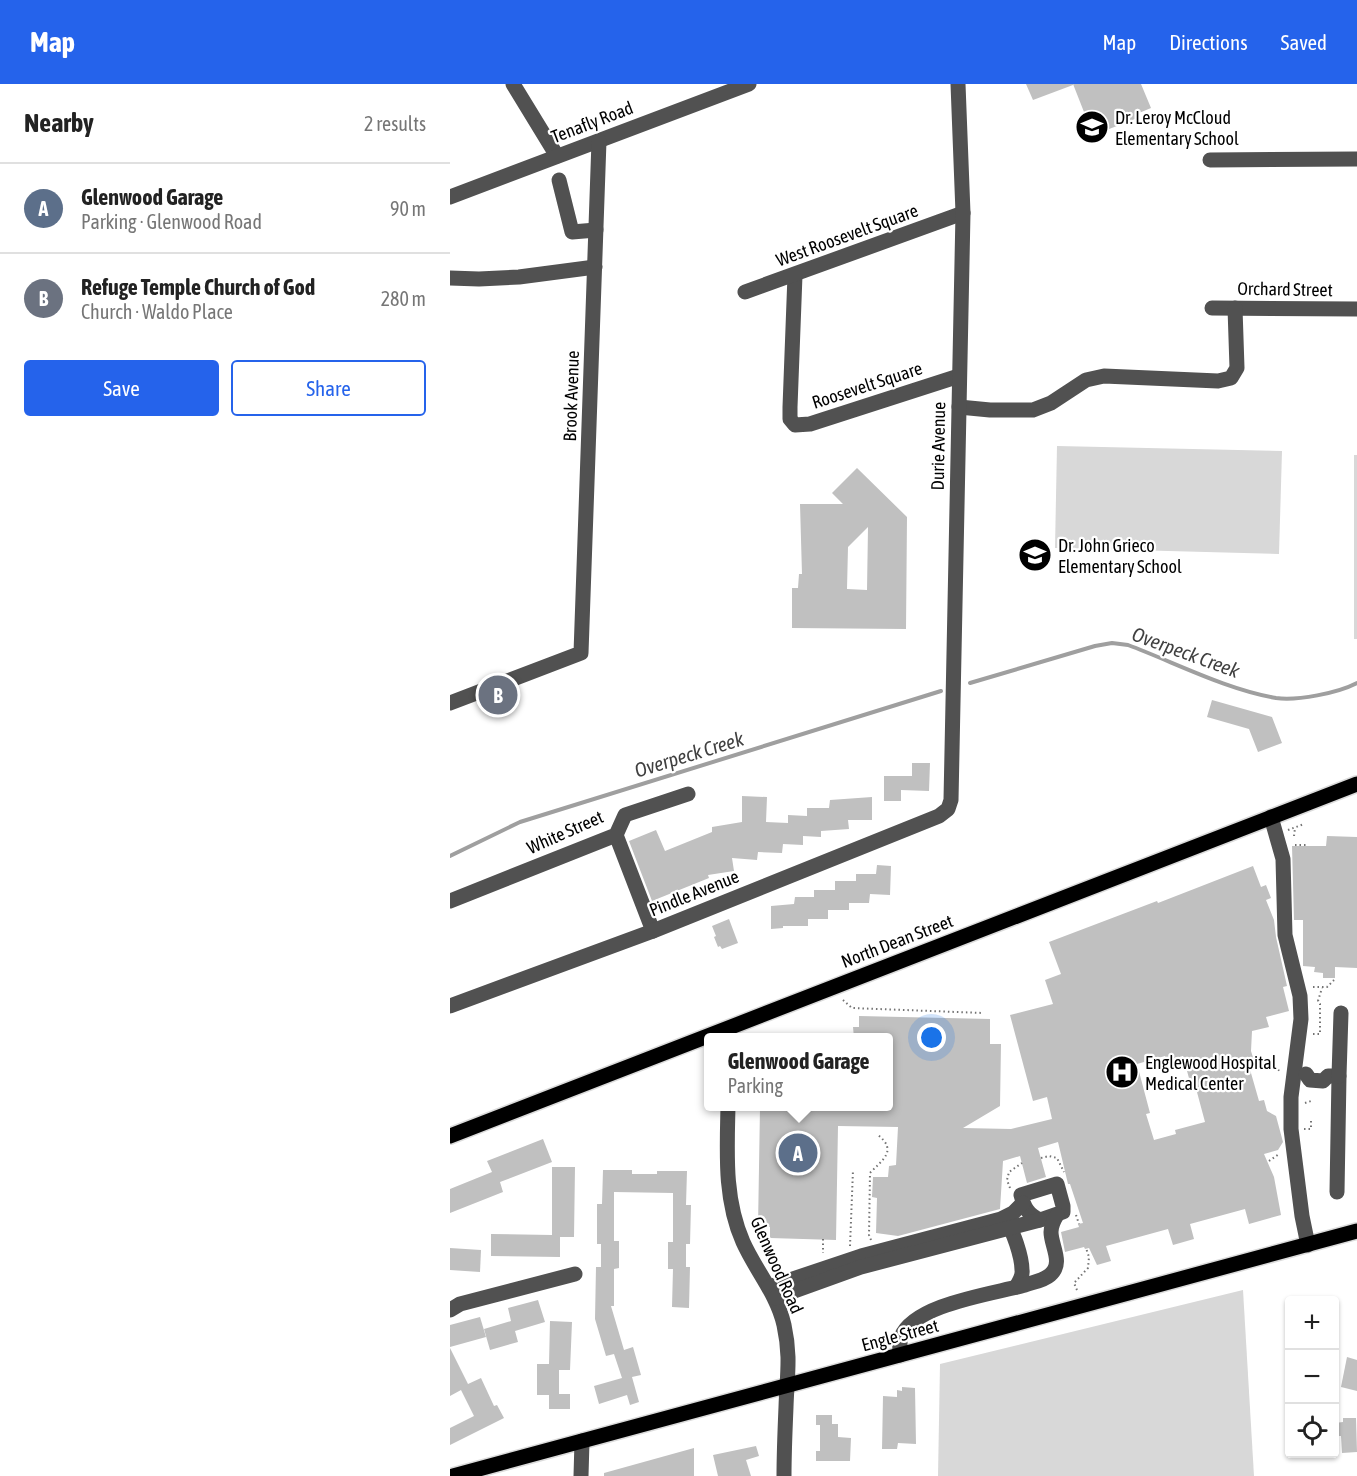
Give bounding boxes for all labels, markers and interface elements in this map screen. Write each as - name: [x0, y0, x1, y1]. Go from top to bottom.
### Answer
- text: Map: [30, 26, 75, 58]
- text: Map: [1102, 30, 1136, 54]
- text: Directions: [1169, 30, 1248, 54]
- text: Saved: [1281, 30, 1327, 54]
- street label: Tenafly Road: [548, 97, 636, 147]
- place label: Dr. Leroy McCloud Elementary School: [1115, 107, 1239, 149]
- text: Nearby: [24, 108, 94, 138]
- school or university icon: Dr. Leroy McCloud Elementary School: [1074, 109, 1110, 145]
- text: 2 results: [364, 112, 426, 135]
- text: Glenwood Garage: [81, 184, 223, 210]
- text: A: [39, 197, 48, 220]
- text: 90 m: [390, 197, 426, 220]
- street label: West Roosevelt Square: [773, 200, 921, 270]
- text: Parking · Glenwood Road: [81, 210, 262, 233]
- text: Refuge Temple Church of God: [81, 274, 315, 300]
- street label: Orchard Street: [1237, 278, 1333, 300]
- text: B: [39, 287, 48, 310]
- text: 280 m: [381, 287, 426, 310]
- text: Church · Waldo Place: [81, 300, 233, 323]
- street label: Brook Avenue: [559, 350, 583, 442]
- street label: Roosevelt Square: [809, 357, 925, 413]
- button: Save: [24, 360, 219, 416]
- button: Share: [231, 360, 426, 416]
- street label: Durie Avenue: [927, 401, 949, 491]
- place label: Dr. John Grieco Elementary School: [1058, 535, 1182, 577]
- school or university icon: Dr. John Grieco Elementary School: [1017, 537, 1053, 573]
- water label: Overpeck Creek: [1129, 622, 1243, 682]
- pin: B: [478, 672, 518, 718]
- water label: Overpeck Creek: [632, 726, 746, 781]
- street label: White Street: [524, 806, 606, 858]
- street label: Pindle Avenue: [646, 865, 742, 921]
- street label: North Dean Street: [838, 910, 956, 972]
- your location: [917, 1023, 946, 1052]
- popup: [704, 1033, 893, 1111]
- text: Glenwood Garage: [727, 1048, 870, 1074]
- place label: Englewood Hospital Medical Center: [1145, 1052, 1277, 1094]
- hospital icon: Englewood Hospital Medical Center: [1104, 1054, 1140, 1090]
- text: Parking: [727, 1074, 783, 1097]
- pin: A: [778, 1130, 818, 1176]
- street label: Glenwood Road: [746, 1213, 808, 1317]
- map controls: [1285, 1296, 1339, 1458]
- button: +: [1285, 1296, 1339, 1350]
- street label: Engle Street: [859, 1315, 941, 1355]
- button: −: [1285, 1350, 1339, 1404]
- button: locate: [1285, 1404, 1339, 1458]

